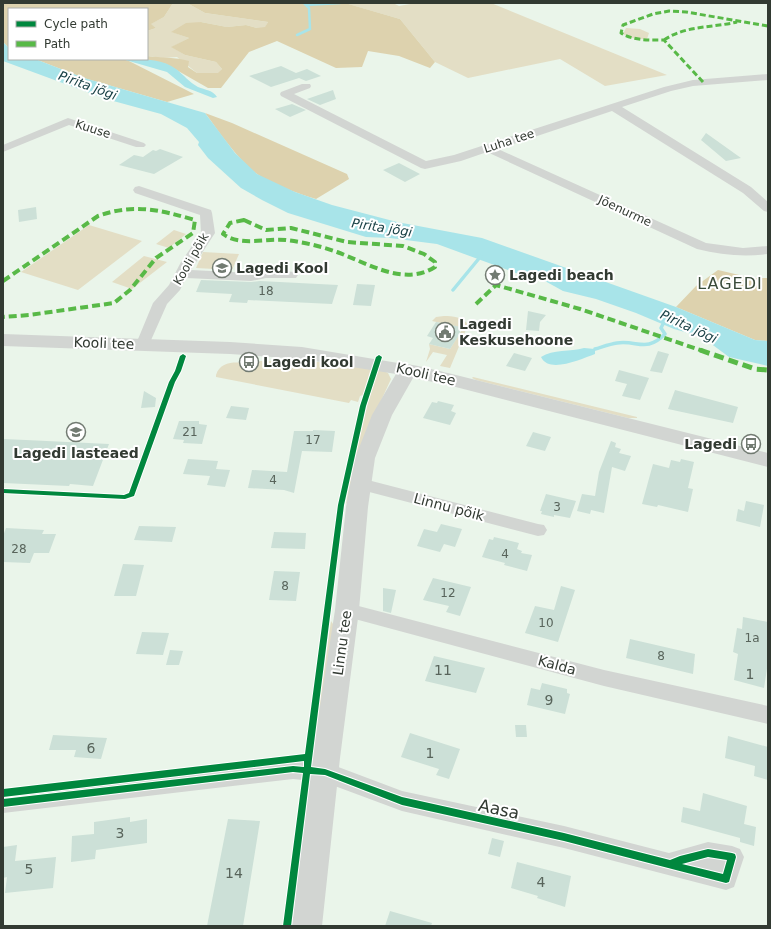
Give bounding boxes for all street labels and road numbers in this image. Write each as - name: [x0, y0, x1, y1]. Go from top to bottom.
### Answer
- street label: Kuuse: [74, 117, 112, 141]
- street label: Luha tee: [482, 126, 536, 156]
- street label: Jõenurme: [595, 192, 654, 229]
- street label: Kooli põik: [171, 230, 212, 287]
- street label: Kooli tee: [73, 334, 135, 352]
- street label: Kooli tee: [395, 359, 457, 389]
- street label: Linnu põik: [412, 490, 487, 524]
- street label: Linnu tee: [330, 609, 354, 677]
- street label: Kalda: [536, 652, 578, 678]
- street label: Aasa: [477, 795, 521, 823]

